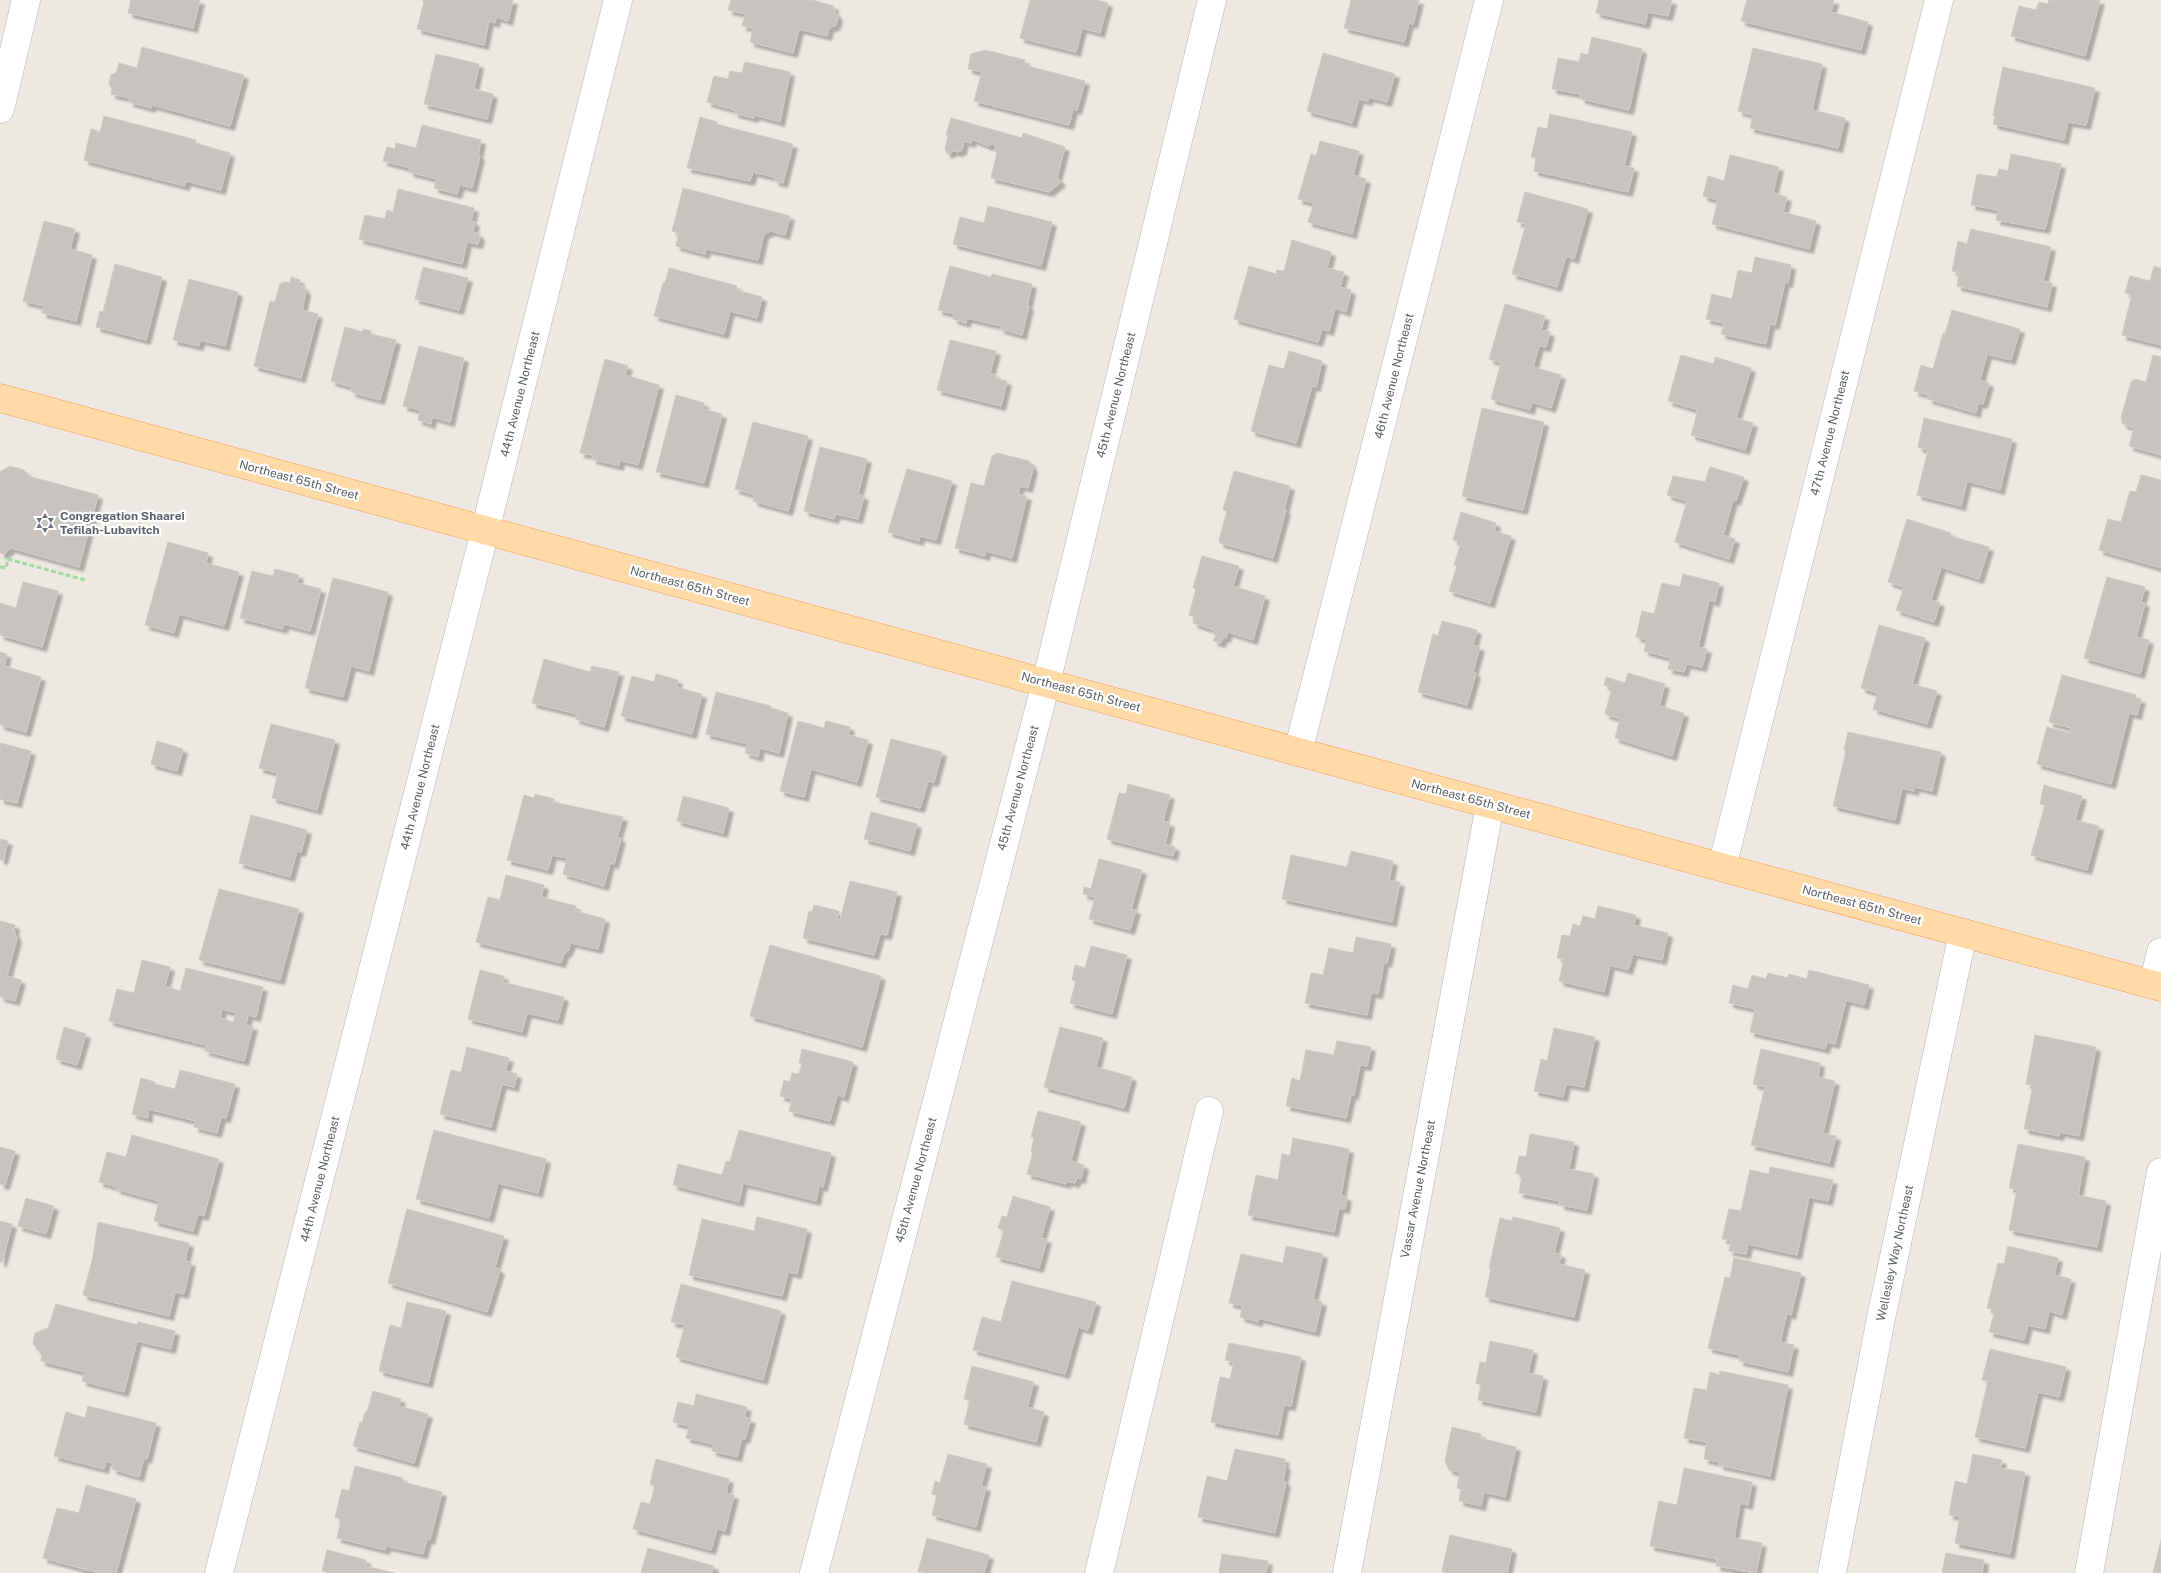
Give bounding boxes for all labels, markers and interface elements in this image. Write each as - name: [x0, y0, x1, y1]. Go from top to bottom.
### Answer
- street label: 46th Avenue Northeast: [1372, 311, 1417, 440]
- street label: 44th Avenue Northeast: [498, 329, 543, 458]
- street label: 45th Avenue Northeast: [1094, 330, 1139, 459]
- street label: 47th Avenue Northeast: [1808, 368, 1852, 497]
- street label: Northeast 65th Street: [238, 457, 361, 503]
- place label: Congregation Shaarei Tefilah-Lubavitch: [60, 509, 185, 537]
- synagogue icon: Congregation Shaarei Tefilah-Lubavitch: [34, 512, 56, 534]
- street label: Northeast 65th Street: [629, 563, 752, 609]
- street label: Northeast 65th Street: [1020, 669, 1143, 715]
- street label: 44th Avenue Northeast: [398, 722, 443, 851]
- street label: 45th Avenue Northeast: [994, 723, 1042, 852]
- street label: Northeast 65th Street: [1410, 776, 1533, 822]
- street label: Northeast 65th Street: [1801, 882, 1924, 928]
- street label: 44th Avenue Northeast: [298, 1114, 343, 1243]
- street label: 45th Avenue Northeast: [892, 1115, 940, 1244]
- street label: Vassar Avenue Northeast: [1398, 1118, 1438, 1259]
- street label: Wellesley Way Northeast: [1874, 1183, 1916, 1322]

